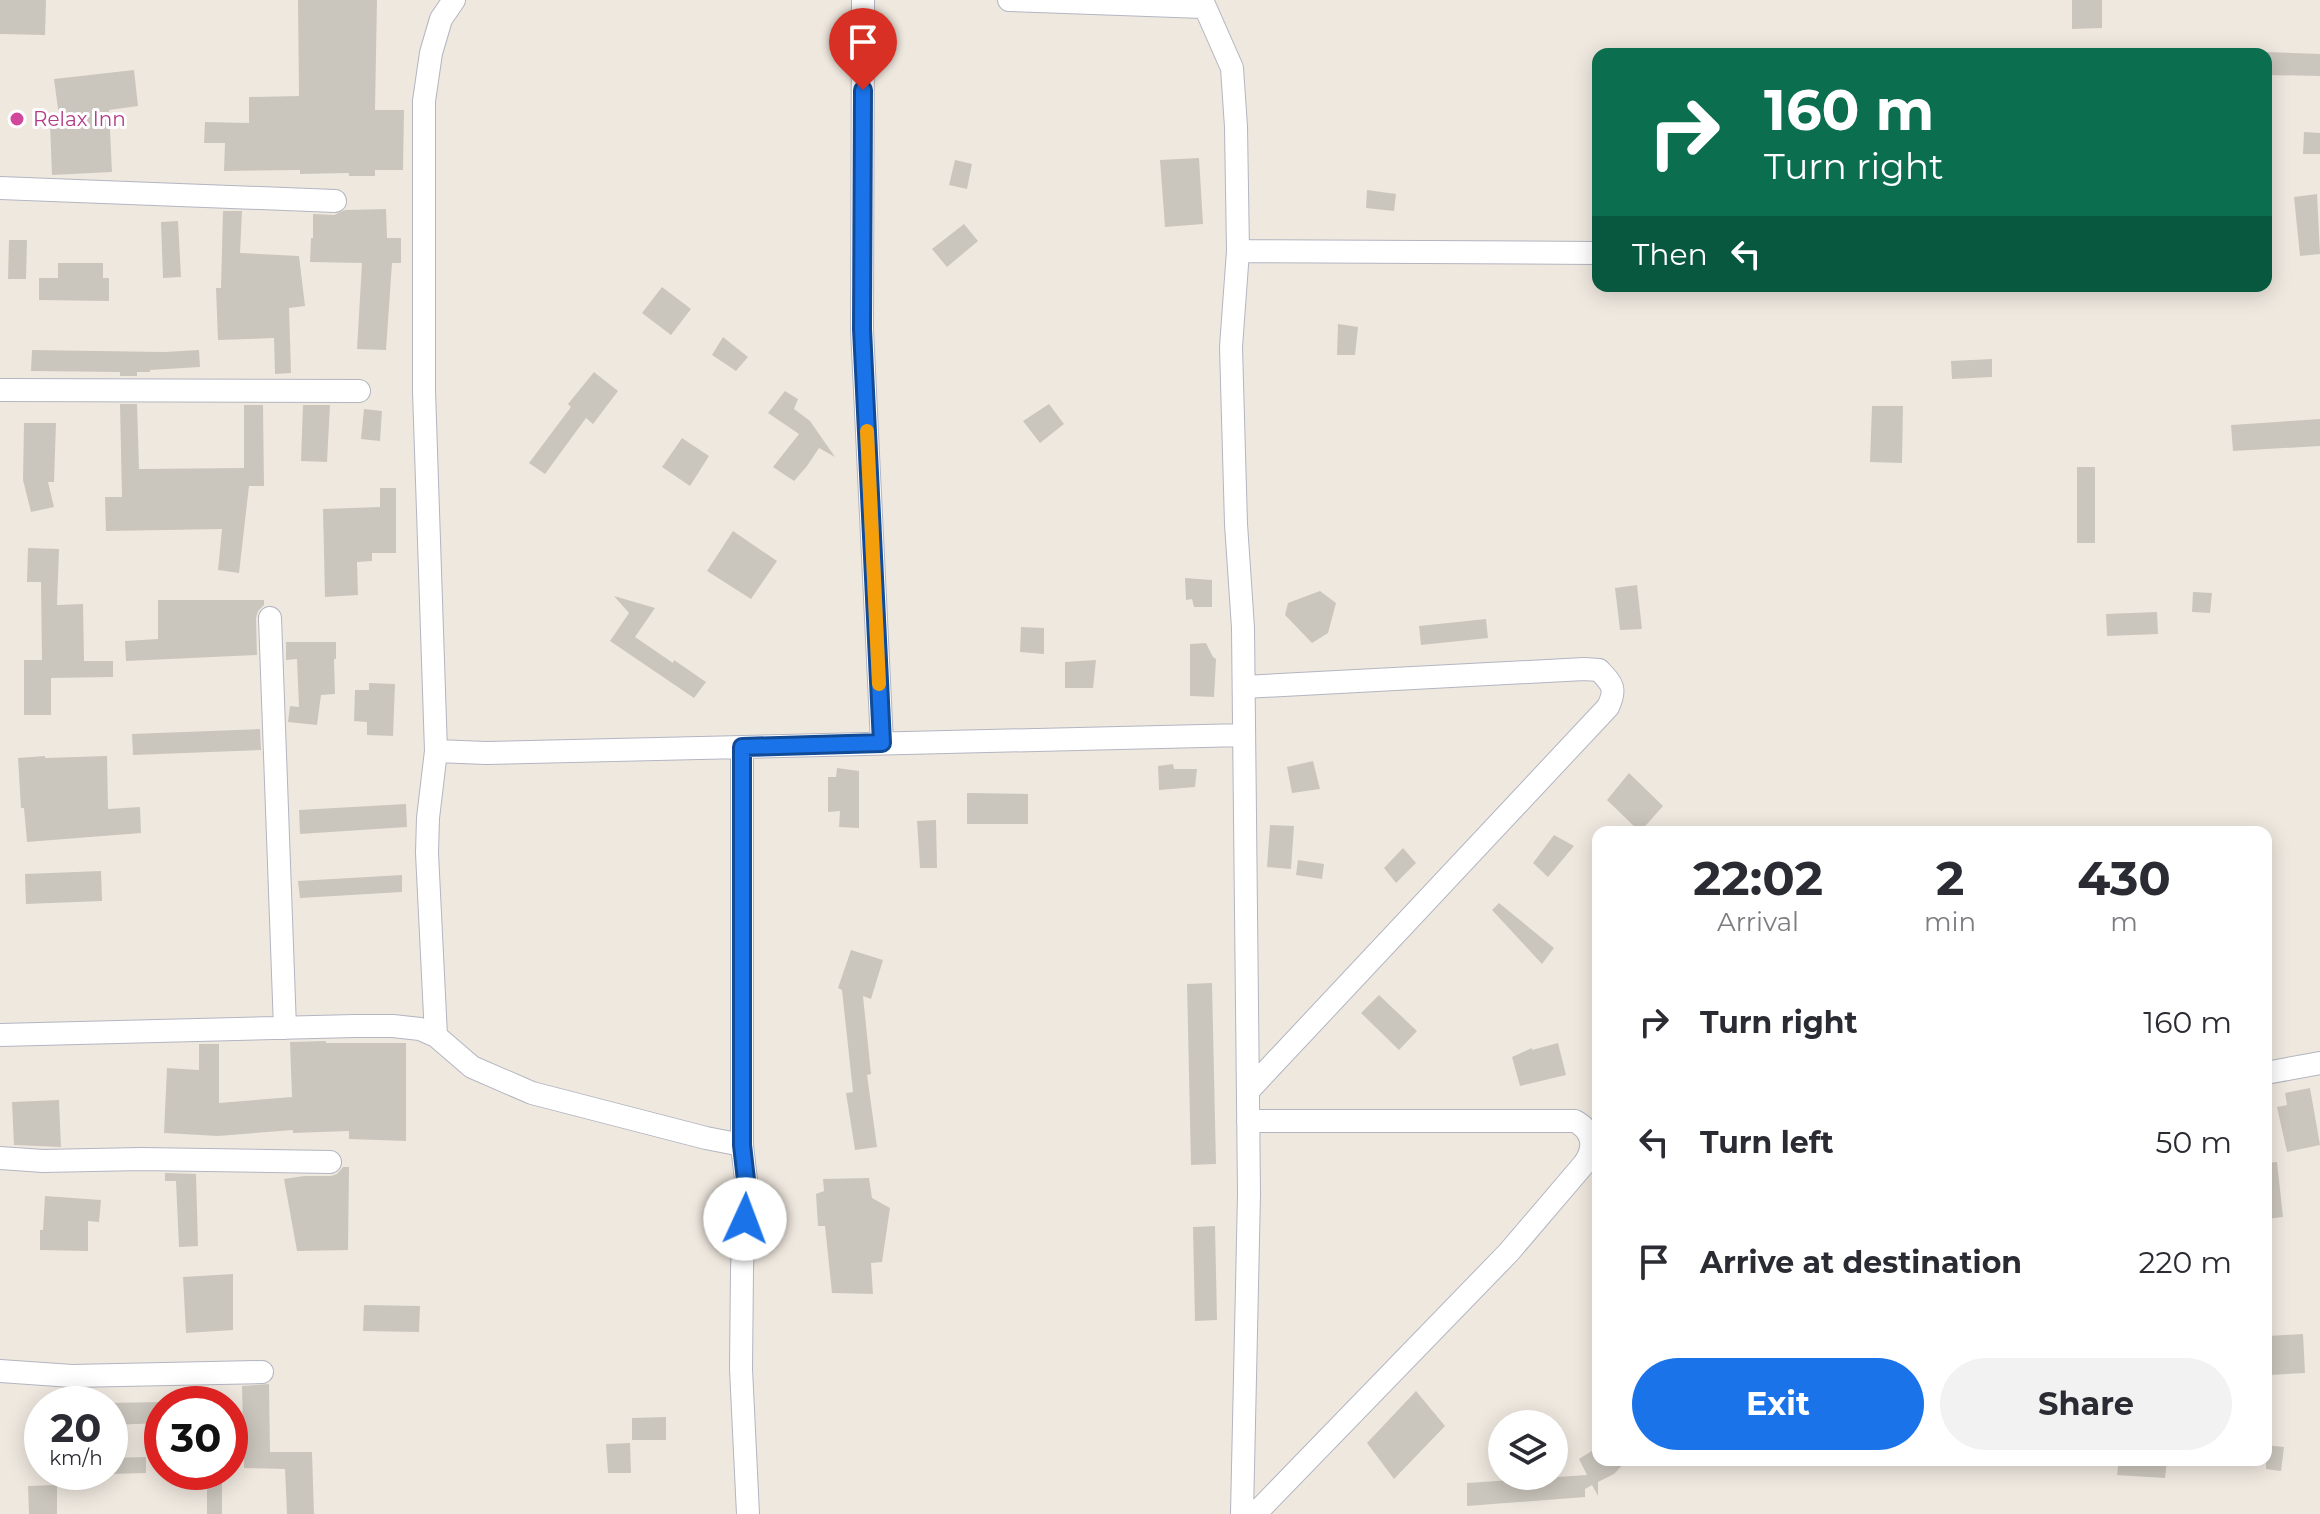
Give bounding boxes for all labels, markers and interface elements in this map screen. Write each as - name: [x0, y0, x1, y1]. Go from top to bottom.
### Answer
- pin: [829, 8, 897, 90]
- icon: arrive: [841, 20, 885, 64]
- text: 160 m: [1764, 76, 1934, 144]
- icon: right: [1632, 80, 1736, 184]
- place label: Relax Inn: [33, 107, 126, 131]
- marker: Relax Inn: [8, 110, 26, 128]
- text: Turn right: [1764, 144, 1944, 188]
- icon: left: [1724, 232, 1768, 276]
- text: Then: [1632, 236, 1708, 273]
- text: 22:02: [1693, 849, 1823, 907]
- text: 2: [1936, 849, 1964, 907]
- text: 430: [2077, 849, 2171, 907]
- text: Arrival: [1717, 906, 1799, 938]
- text: min: [1924, 906, 1976, 938]
- text: m: [2110, 906, 2138, 938]
- icon: right: [1632, 1000, 1676, 1044]
- text: Turn right: [1700, 1004, 1857, 1041]
- text: 160 m: [2143, 1004, 2232, 1041]
- icon: left: [1632, 1120, 1676, 1164]
- text: Turn left: [1700, 1124, 1833, 1161]
- text: 50 m: [2155, 1124, 2232, 1161]
- position arrow: [703, 1177, 787, 1261]
- icon: arrive: [1632, 1240, 1676, 1284]
- text: Arrive at destination: [1700, 1244, 2022, 1281]
- text: 220 m: [2138, 1244, 2232, 1281]
- button: Exit: [1632, 1358, 1924, 1450]
- button: Share: [1940, 1358, 2232, 1450]
- speed limit sign: 30: [144, 1386, 248, 1490]
- text: 20: [51, 1403, 101, 1452]
- map controls: [1488, 1410, 1568, 1490]
- button: layers: [1488, 1410, 1568, 1490]
- text: km/h: [49, 1446, 103, 1470]

